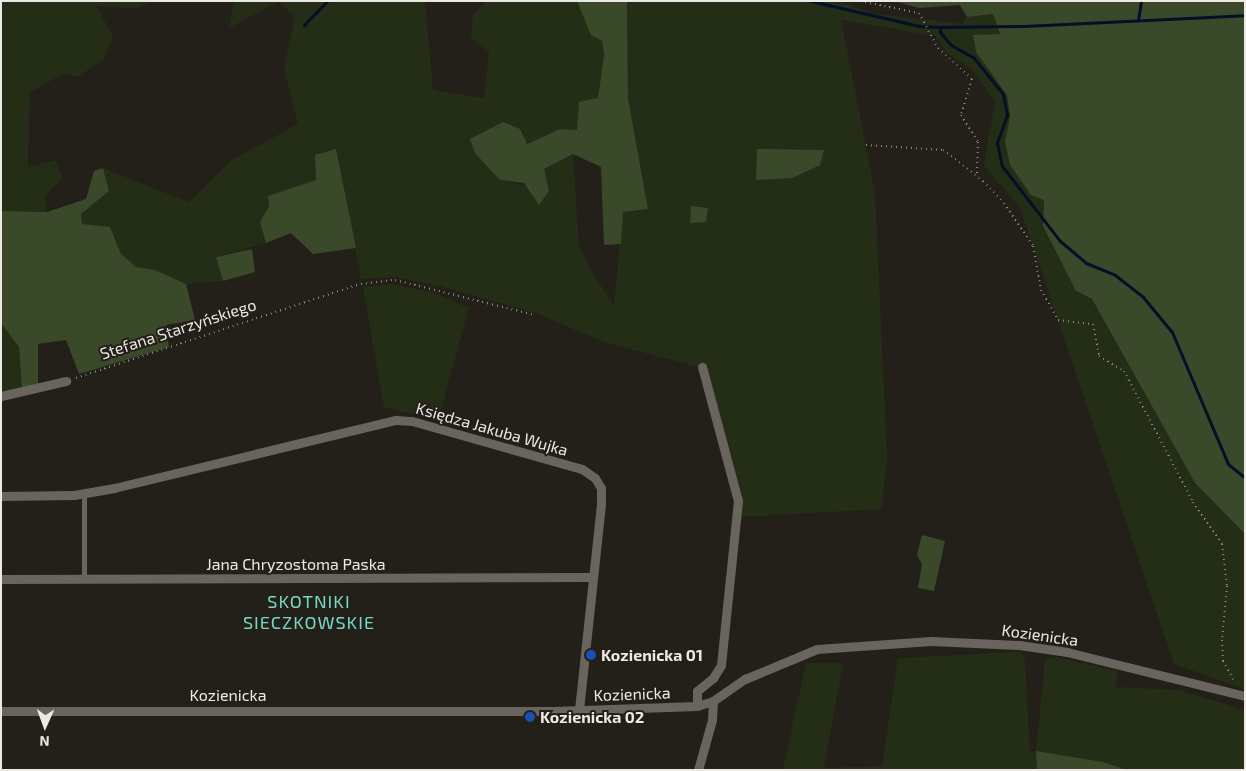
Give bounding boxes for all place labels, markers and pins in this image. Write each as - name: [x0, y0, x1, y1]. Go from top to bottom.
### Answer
- place label: Kozienicka 01: [601, 645, 703, 665]
- marker: Kozienicka 01: [585, 649, 597, 661]
- place label: Kozienicka 02: [540, 707, 644, 727]
- marker: Kozienicka 02: [524, 711, 536, 723]

